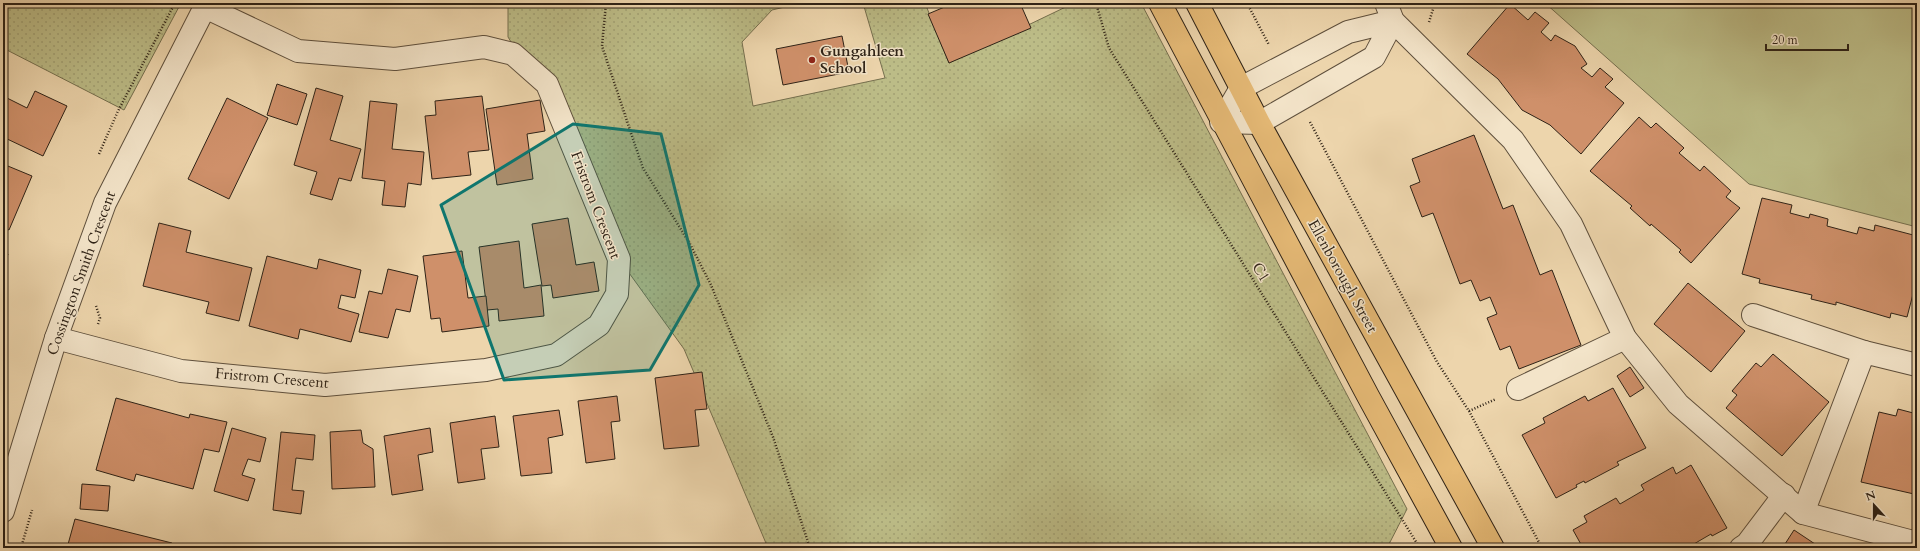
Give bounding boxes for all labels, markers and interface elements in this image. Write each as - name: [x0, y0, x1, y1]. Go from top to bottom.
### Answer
- scale bar: [1766, 26, 1848, 52]
- text: 20 m: [1772, 32, 1799, 48]
- place label: Gungahleen School: [820, 41, 904, 78]
- marker: Gungahleen School: [807, 55, 817, 65]
- street label: Fristrom Crescent: [566, 148, 626, 262]
- street label: Cossington Smith Crescent: [42, 188, 120, 358]
- street label: Ellenborough Street: [1303, 216, 1383, 337]
- street label: C1: [1247, 259, 1275, 285]
- street label: Fristrom Crescent: [214, 363, 330, 393]
- north arrow: [1854, 485, 1894, 525]
- text: N: [1863, 487, 1878, 505]

